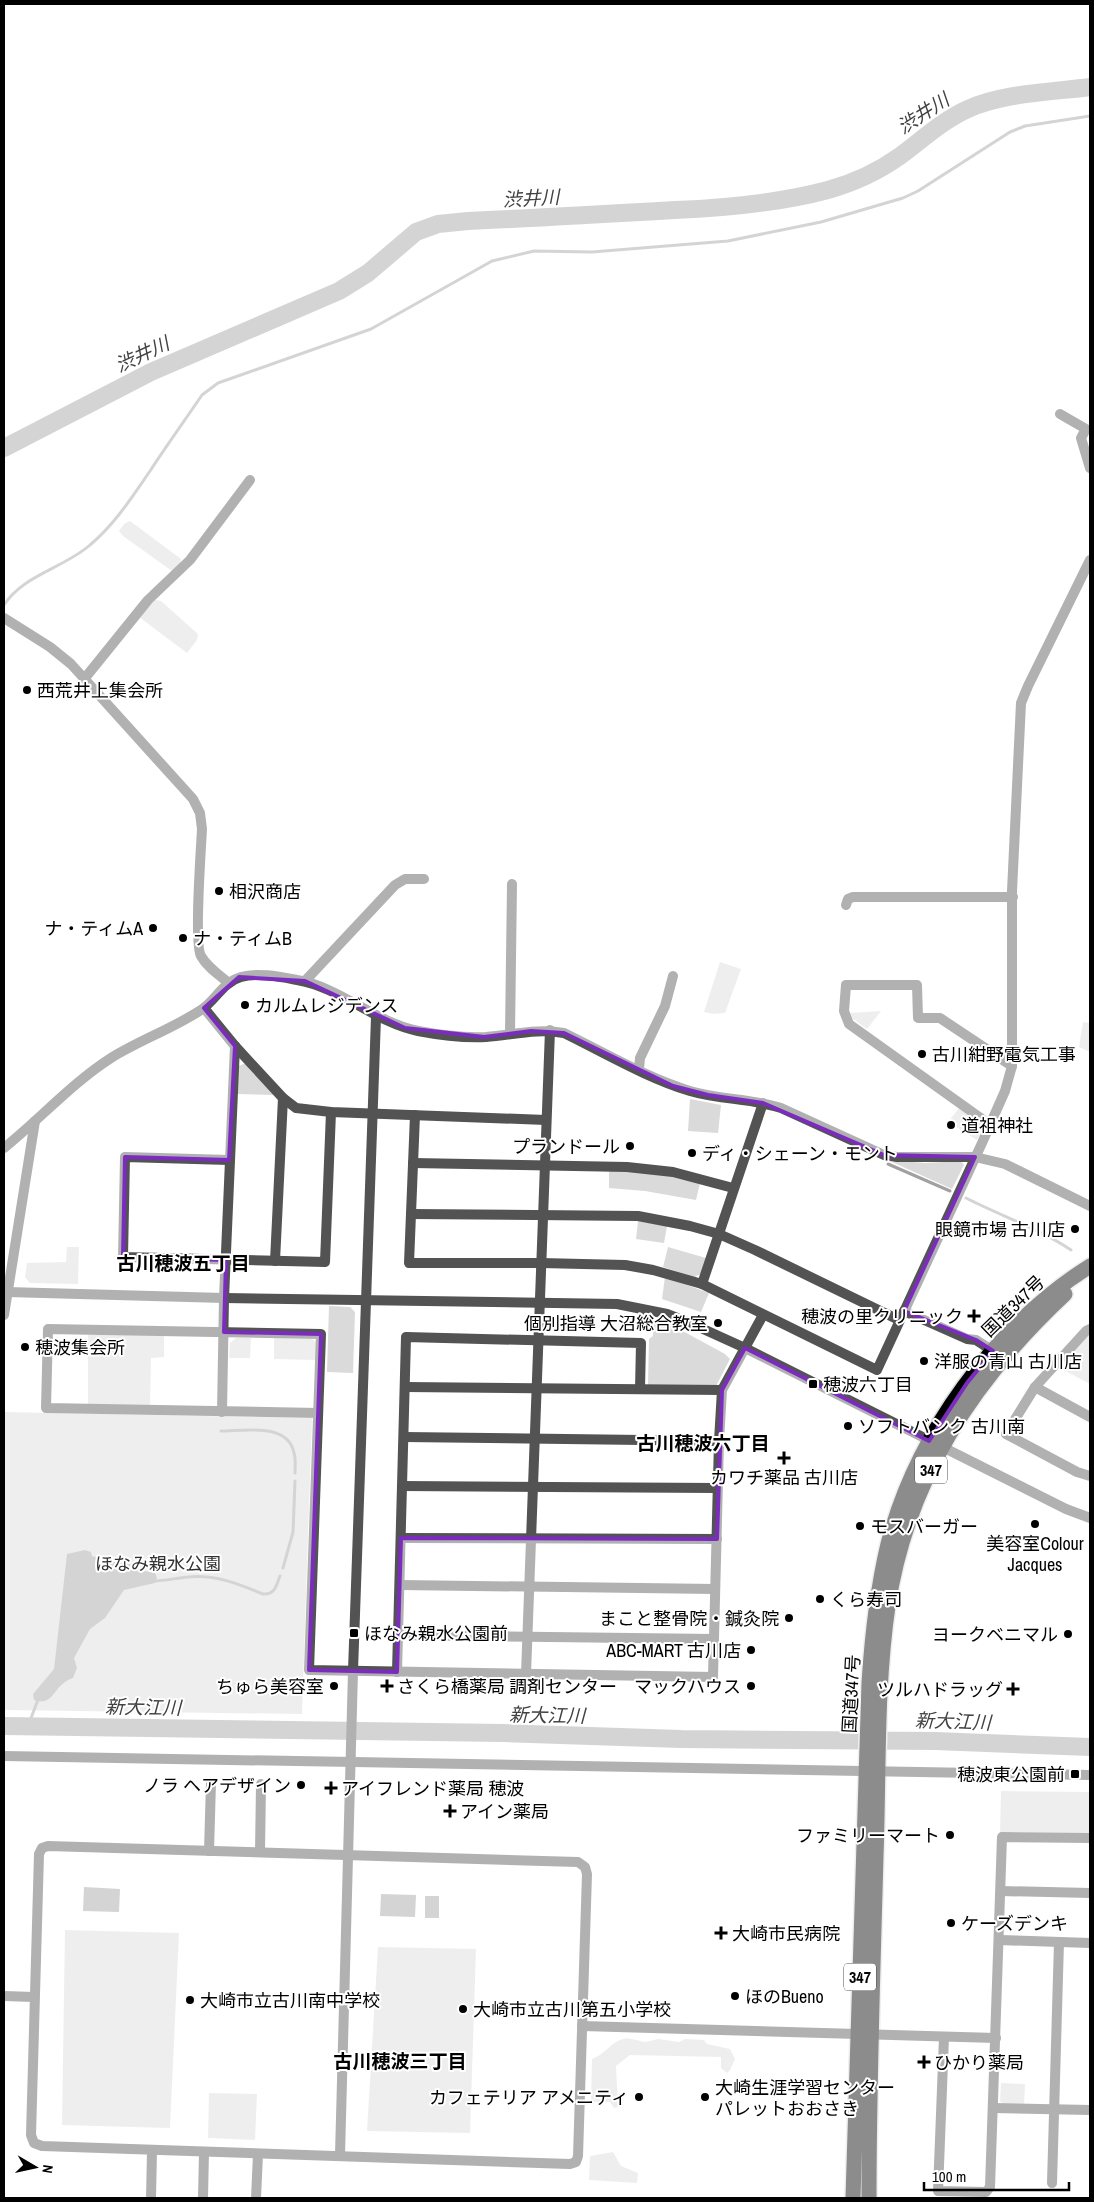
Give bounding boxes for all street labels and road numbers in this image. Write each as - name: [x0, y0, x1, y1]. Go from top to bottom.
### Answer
- street label: 国道347号: [976, 1270, 1050, 1342]
- road number: 347: [915, 1456, 947, 1484]
- street label: 国道347号: [836, 1654, 866, 1734]
- road number: 347: [844, 1964, 876, 1990]

